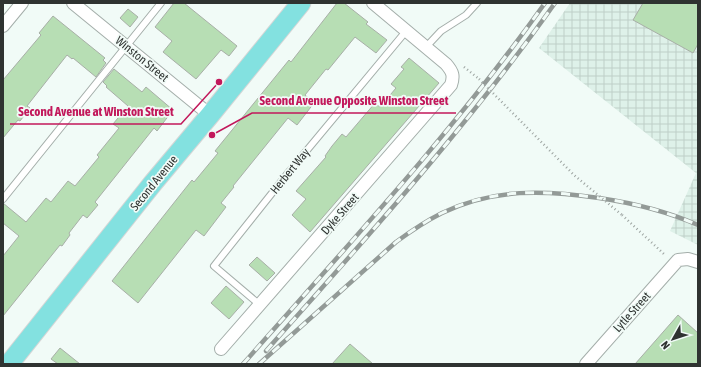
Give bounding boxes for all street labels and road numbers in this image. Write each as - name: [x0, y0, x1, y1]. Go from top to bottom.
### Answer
- street label: Winston Street: [113, 33, 172, 85]
- street label: Herbert Way: [267, 145, 313, 197]
- street label: Second Avenue: [128, 153, 180, 213]
- street label: Dyke Street: [318, 190, 362, 238]
- street label: Lytle Street: [610, 289, 654, 335]

